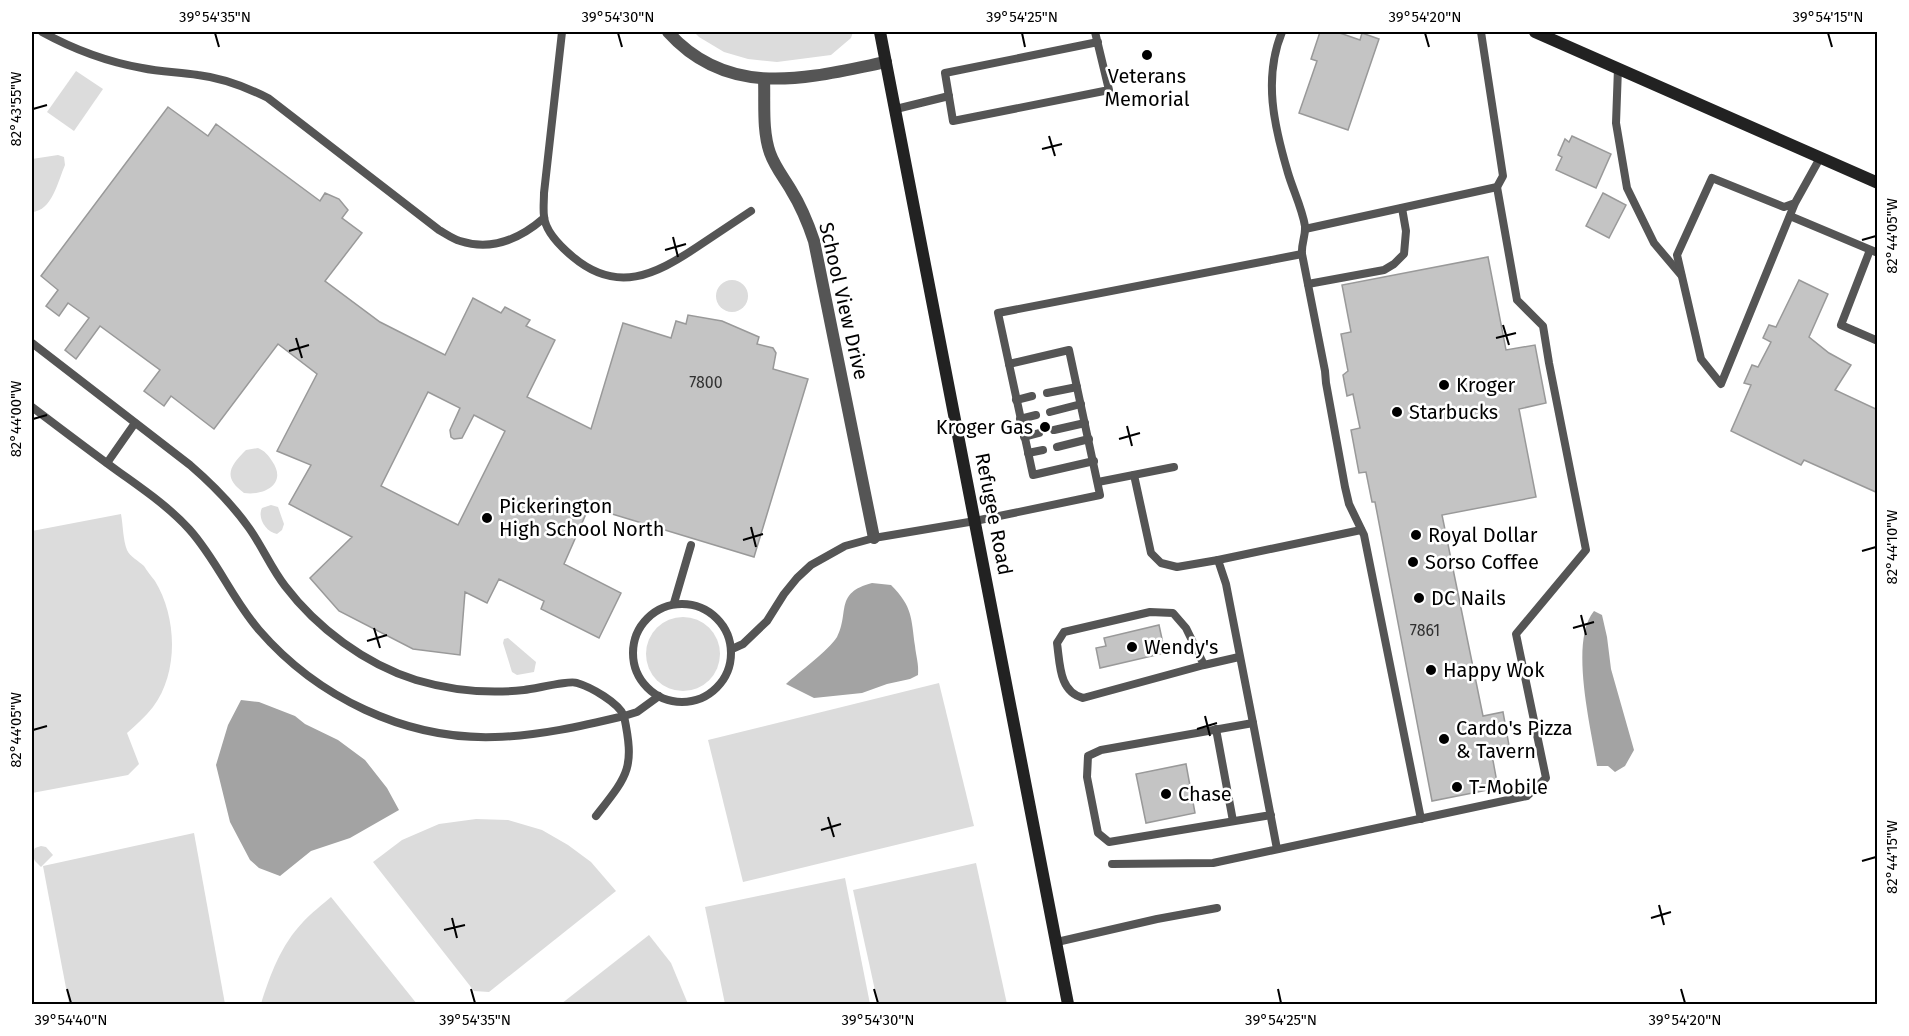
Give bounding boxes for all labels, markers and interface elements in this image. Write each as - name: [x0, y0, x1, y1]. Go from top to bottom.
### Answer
- text: 39°54'35"N: [179, 8, 251, 26]
- text: 39°54'30"N: [582, 8, 655, 26]
- text: 39°54'25"N: [986, 8, 1058, 26]
- text: 39°54'20"N: [1389, 8, 1461, 26]
- text: 39°54'15"N: [1793, 8, 1863, 26]
- marker: Veterans Memorial: [1140, 48, 1154, 62]
- place label: Veterans Memorial: [1104, 64, 1190, 111]
- text: 82°43'55"W: [7, 71, 25, 146]
- text: 82°44'05"W: [1883, 198, 1901, 274]
- street label: School View Drive: [814, 220, 874, 382]
- house number: 7800: [689, 373, 723, 392]
- place label: Kroger: [1456, 373, 1516, 397]
- marker: Kroger: [1437, 378, 1451, 392]
- text: 82°44'00"W: [7, 380, 25, 457]
- place label: Starbucks: [1409, 400, 1498, 424]
- marker: Starbucks: [1390, 405, 1404, 419]
- place label: Kroger Gas: [936, 415, 1033, 439]
- marker: Kroger Gas: [1038, 420, 1052, 434]
- street label: Refugee Road: [970, 451, 1018, 577]
- place label: Pickerington High School North: [499, 494, 664, 541]
- text: 82°44'10"W: [1883, 509, 1901, 584]
- marker: Pickerington High School North: [480, 511, 494, 525]
- place label: Royal Dollar: [1428, 523, 1538, 547]
- marker: Royal Dollar: [1409, 528, 1423, 542]
- place label: Sorso Coffee: [1425, 550, 1539, 574]
- marker: Sorso Coffee: [1406, 555, 1420, 569]
- place label: DC Nails: [1431, 586, 1506, 610]
- marker: DC Nails: [1412, 591, 1426, 605]
- house number: 7861: [1410, 621, 1440, 640]
- place label: Wendy's: [1144, 635, 1218, 659]
- marker: Wendy's: [1125, 640, 1139, 654]
- place label: Happy Wok: [1443, 658, 1545, 682]
- marker: Happy Wok: [1424, 663, 1438, 677]
- text: 82°44'05"W: [7, 692, 25, 768]
- place label: Cardo's Pizza & Tavern: [1456, 716, 1573, 763]
- marker: Cardo's Pizza & Tavern: [1437, 732, 1451, 746]
- place label: T-Mobile: [1469, 775, 1548, 799]
- marker: T-Mobile: [1450, 780, 1464, 794]
- place label: Chase: [1178, 782, 1232, 806]
- marker: Chase: [1159, 787, 1173, 801]
- text: 82°44'15"W: [1883, 819, 1901, 894]
- text: 39°54'40"N: [35, 1011, 107, 1029]
- text: 39°54'35"N: [439, 1011, 511, 1029]
- text: 39°54'30"N: [842, 1011, 915, 1029]
- text: 39°54'25"N: [1245, 1011, 1317, 1029]
- text: 39°54'20"N: [1649, 1011, 1721, 1029]

